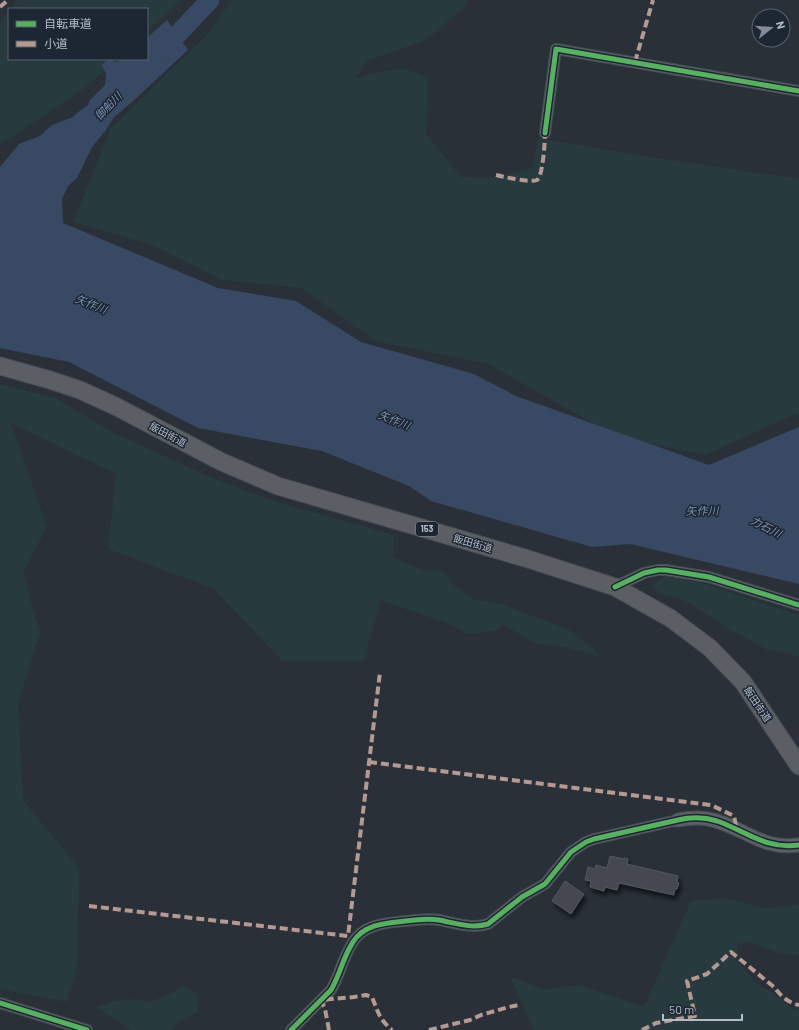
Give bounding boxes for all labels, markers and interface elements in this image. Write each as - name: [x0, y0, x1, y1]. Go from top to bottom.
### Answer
- legend: [8, 8, 148, 60]
- north arrow: [751, 8, 791, 48]
- text: 自転車道: [44, 16, 92, 30]
- text: N: [774, 20, 788, 30]
- text: 小道: [44, 36, 68, 50]
- water label: 御船川: [92, 89, 124, 122]
- water label: 矢作川: [73, 292, 110, 316]
- water label: 矢作川: [376, 408, 413, 432]
- street label: 飯田街道: [148, 419, 188, 449]
- water label: 矢作川: [685, 504, 720, 517]
- water label: 力石川: [749, 513, 785, 540]
- road number: 153: [416, 522, 438, 536]
- street label: 飯田街道: [452, 532, 494, 554]
- street label: 飯田街道: [742, 684, 774, 724]
- scale bar: [663, 996, 742, 1022]
- text: 50 m: [669, 1002, 694, 1016]

